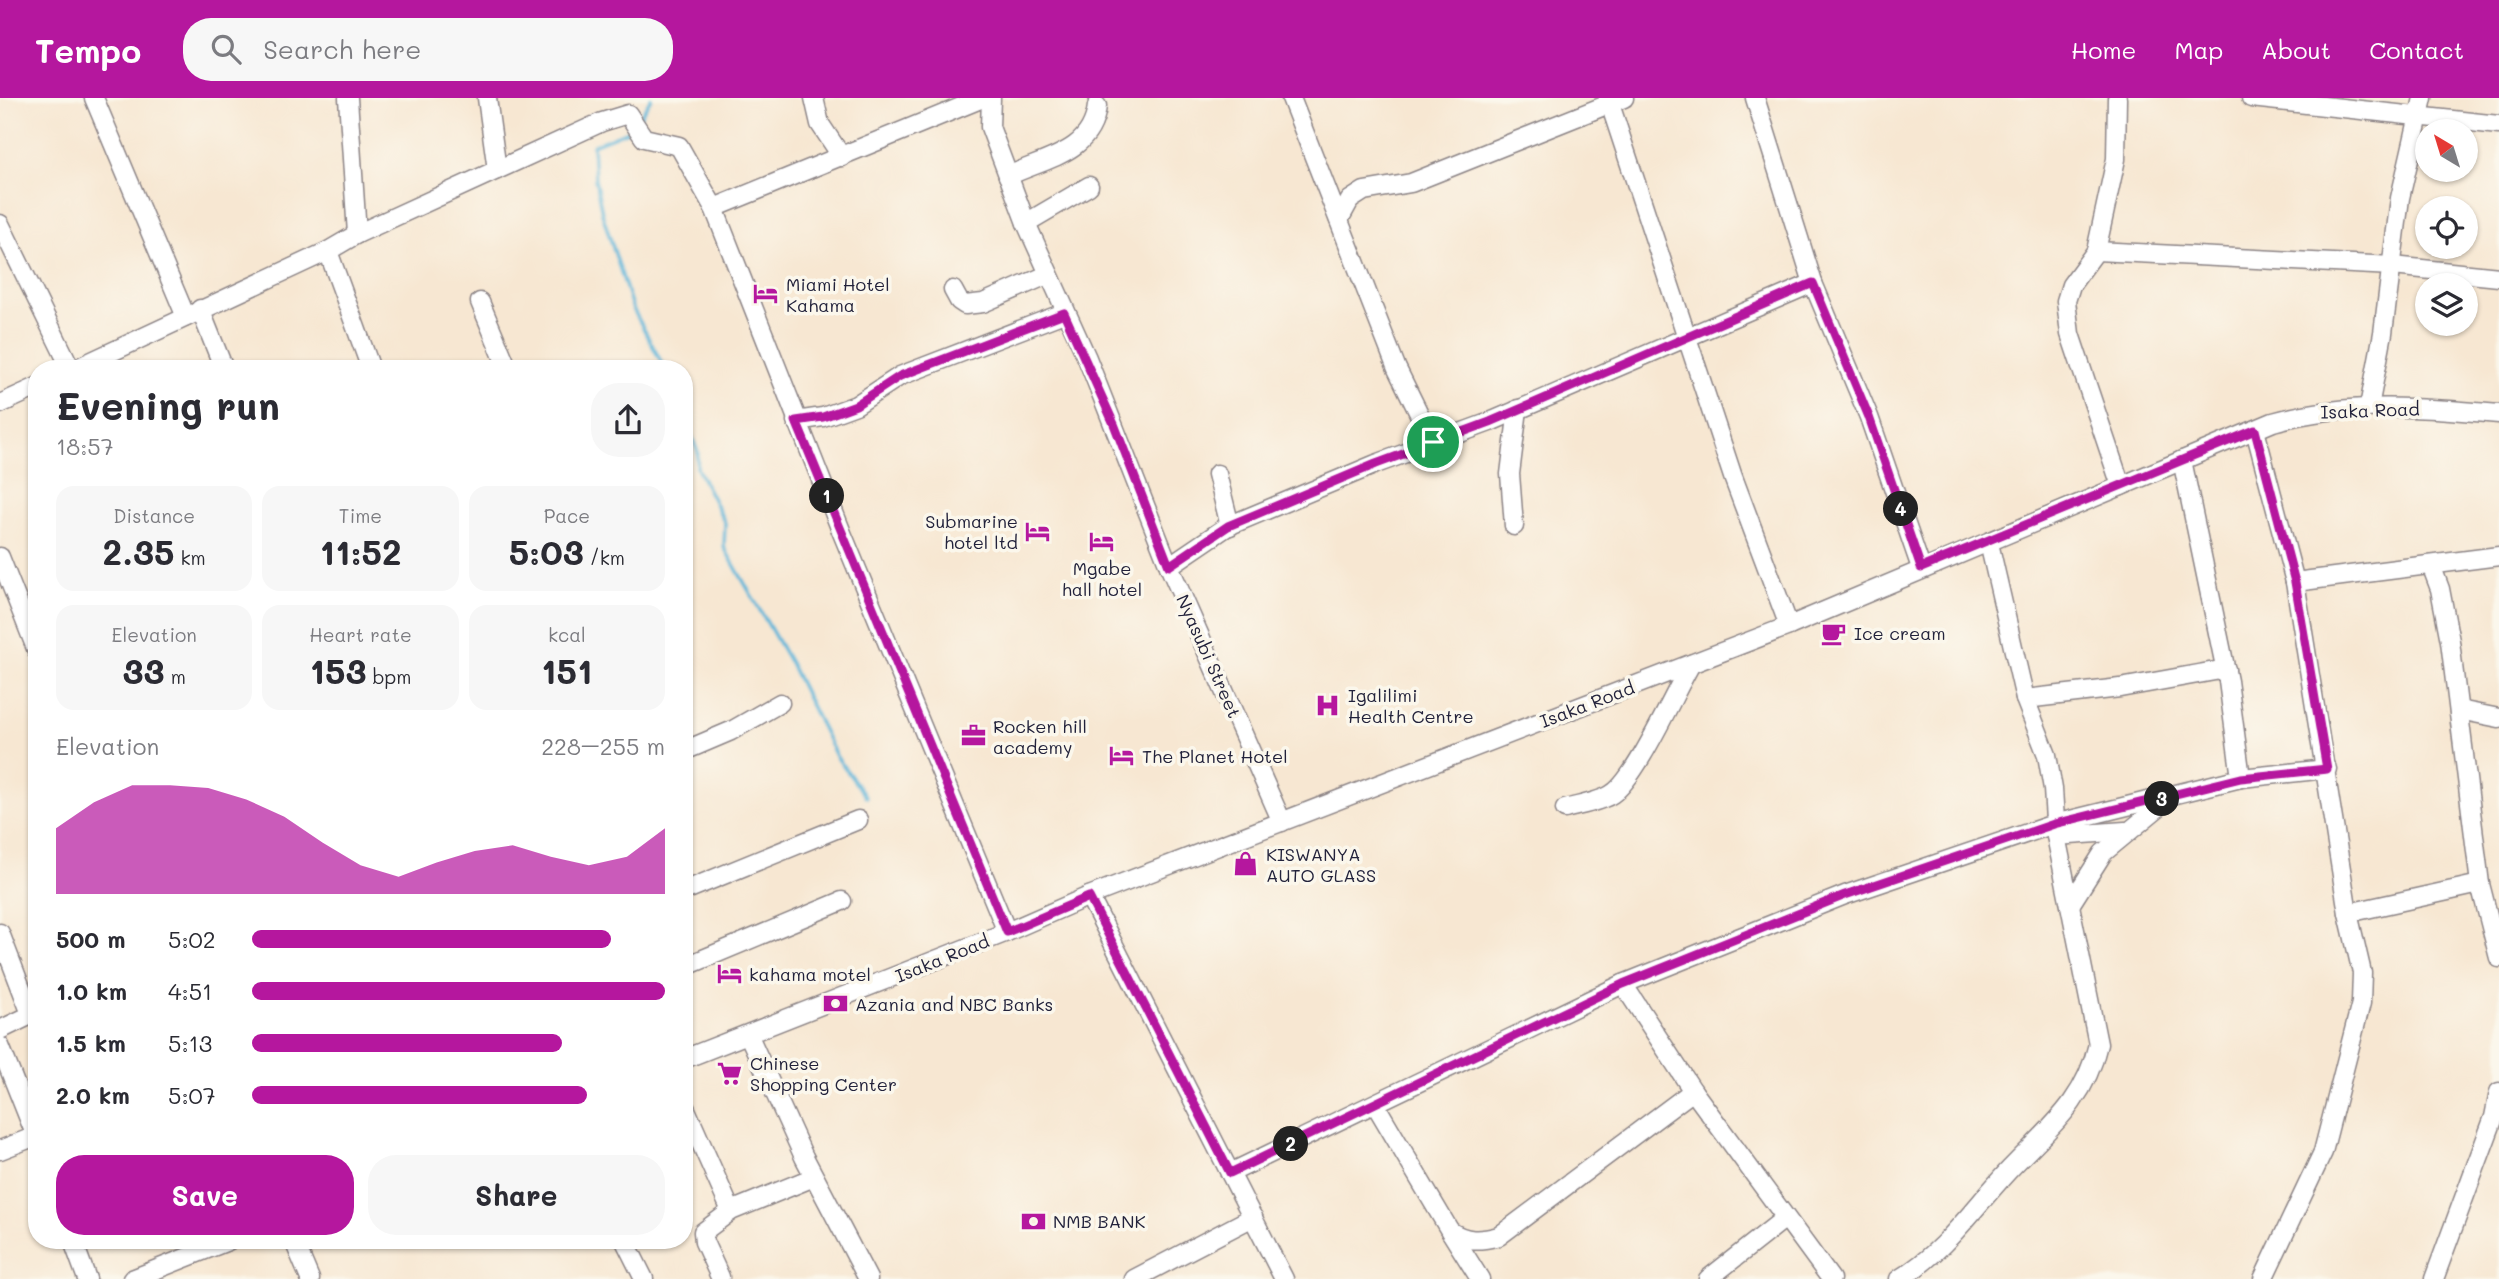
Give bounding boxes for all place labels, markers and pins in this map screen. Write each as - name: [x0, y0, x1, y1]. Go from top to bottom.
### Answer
- place label: Miami Hotel Kahama: [786, 272, 890, 317]
- hotel icon: Miami Hotel Kahama: [752, 280, 780, 308]
- pin: [1403, 412, 1463, 472]
- pin: 1: [810, 478, 844, 514]
- pin: 4: [1884, 492, 1918, 526]
- place label: Submarine hotel ltd: [925, 509, 1018, 554]
- hotel icon: Submarine hotel ltd: [1024, 517, 1052, 545]
- hotel icon: Mgabe hall hotel: [1088, 527, 1116, 555]
- place label: Mgabe hall hotel: [1062, 556, 1142, 601]
- cafe icon: Ice cream: [1820, 619, 1848, 647]
- place label: Ice cream: [1854, 621, 1946, 645]
- place label: Igalilimi Health Centre: [1348, 683, 1474, 728]
- hospital icon: Igalilimi Health Centre: [1314, 691, 1342, 719]
- place label: Rocken hill academy: [993, 714, 1087, 759]
- office icon: Rocken hill academy: [959, 722, 987, 750]
- hotel icon: The Planet Hotel: [1108, 742, 1136, 770]
- place label: The Planet Hotel: [1142, 744, 1288, 768]
- pin: 3: [2144, 782, 2180, 816]
- place label: KISWANYA AUTO GLASS: [1266, 842, 1376, 887]
- shop icon: KISWANYA AUTO GLASS: [1232, 850, 1260, 878]
- hotel icon: kahama motel: [715, 960, 743, 988]
- place label: kahama motel: [749, 962, 871, 986]
- bank icon: Azania and NBC Banks: [821, 990, 849, 1018]
- place label: Azania and NBC Banks: [855, 992, 1053, 1016]
- place label: Chinese Shopping Center: [750, 1051, 897, 1096]
- supermarket icon: Chinese Shopping Center: [716, 1059, 744, 1087]
- pin: 2: [1274, 1126, 1308, 1162]
- bank icon: NMB BANK: [1019, 1207, 1047, 1235]
- place label: NMB BANK: [1053, 1209, 1145, 1233]

